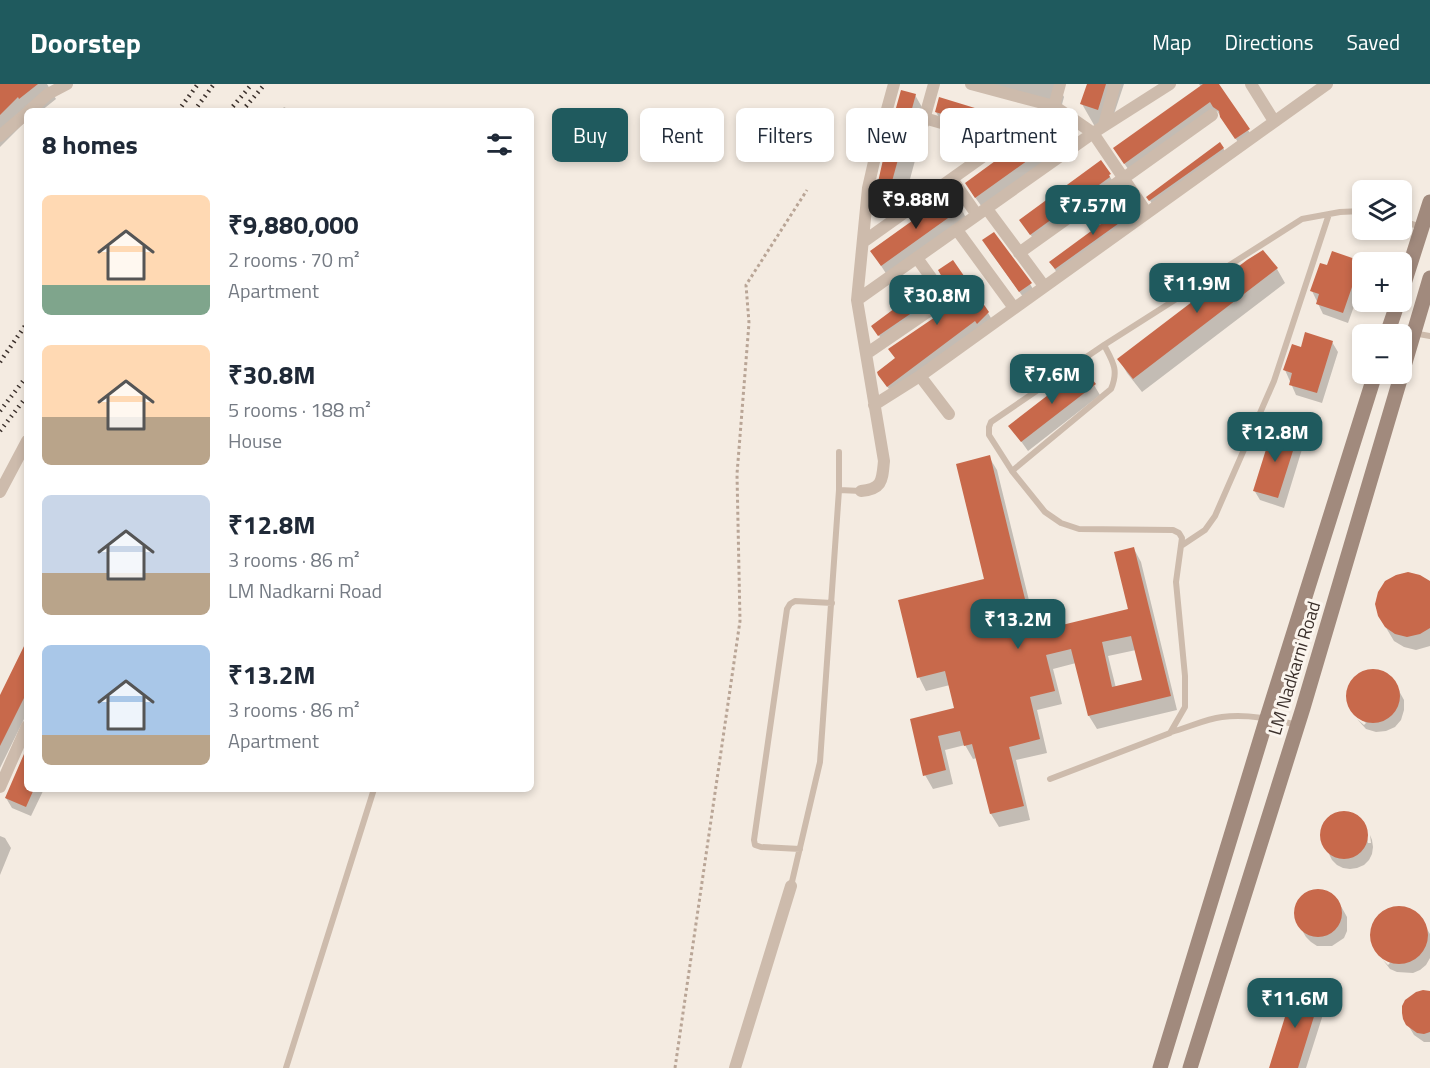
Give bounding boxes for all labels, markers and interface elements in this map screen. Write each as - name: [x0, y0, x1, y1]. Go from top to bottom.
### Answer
- text: Doorstep: [30, 21, 141, 64]
- text: Map: [1152, 26, 1192, 58]
- text: Directions: [1225, 26, 1314, 58]
- text: Saved: [1347, 26, 1400, 58]
- chip: Buy: [552, 108, 628, 162]
- chip: Rent: [640, 108, 724, 162]
- chip: Filters: [736, 108, 834, 162]
- chip: New: [846, 108, 928, 162]
- chip: Apartment: [940, 108, 1078, 162]
- text: 8 homes: [42, 125, 138, 164]
- icon: filters: [483, 128, 516, 161]
- pin: ₹9.88M: [867, 179, 965, 230]
- map controls: [1352, 180, 1412, 384]
- button: layers: [1352, 180, 1412, 240]
- text: ₹9.88M: [882, 183, 950, 214]
- pin: ₹7.57M: [1044, 185, 1142, 236]
- text: ₹7.57M: [1059, 189, 1127, 220]
- text: ₹9,880,000: [228, 205, 358, 244]
- icon: home: [90, 219, 162, 291]
- text: 2 rooms · 70 m²: [228, 244, 360, 275]
- button: +: [1352, 252, 1412, 312]
- pin: ₹11.9M: [1148, 263, 1246, 314]
- text: ₹11.9M: [1163, 267, 1231, 298]
- text: Apartment: [228, 275, 319, 306]
- pin: ₹30.8M: [888, 275, 986, 326]
- text: ₹30.8M: [903, 279, 971, 310]
- button: −: [1352, 324, 1412, 384]
- pin: ₹7.6M: [1010, 354, 1094, 405]
- text: ₹30.8M: [228, 355, 316, 394]
- text: ₹7.6M: [1024, 358, 1080, 389]
- icon: home: [90, 369, 162, 441]
- text: 5 rooms · 188 m²: [228, 394, 371, 425]
- pin: ₹12.8M: [1226, 412, 1324, 463]
- text: ₹12.8M: [1241, 416, 1309, 447]
- text: House: [228, 425, 282, 456]
- text: ₹12.8M: [228, 505, 316, 544]
- icon: home: [90, 519, 162, 591]
- text: 3 rooms · 86 m²: [228, 544, 360, 575]
- text: LM Nadkarni Road: [228, 575, 382, 606]
- street label: LM Nadkarni Road: [1261, 598, 1327, 738]
- pin: ₹13.2M: [969, 599, 1067, 650]
- text: ₹13.2M: [984, 603, 1052, 634]
- text: ₹13.2M: [228, 655, 316, 694]
- icon: home: [90, 669, 162, 741]
- text: 3 rooms · 86 m²: [228, 694, 360, 725]
- text: Apartment: [228, 725, 319, 756]
- pin: ₹11.6M: [1246, 978, 1344, 1029]
- text: ₹11.6M: [1261, 982, 1329, 1013]

